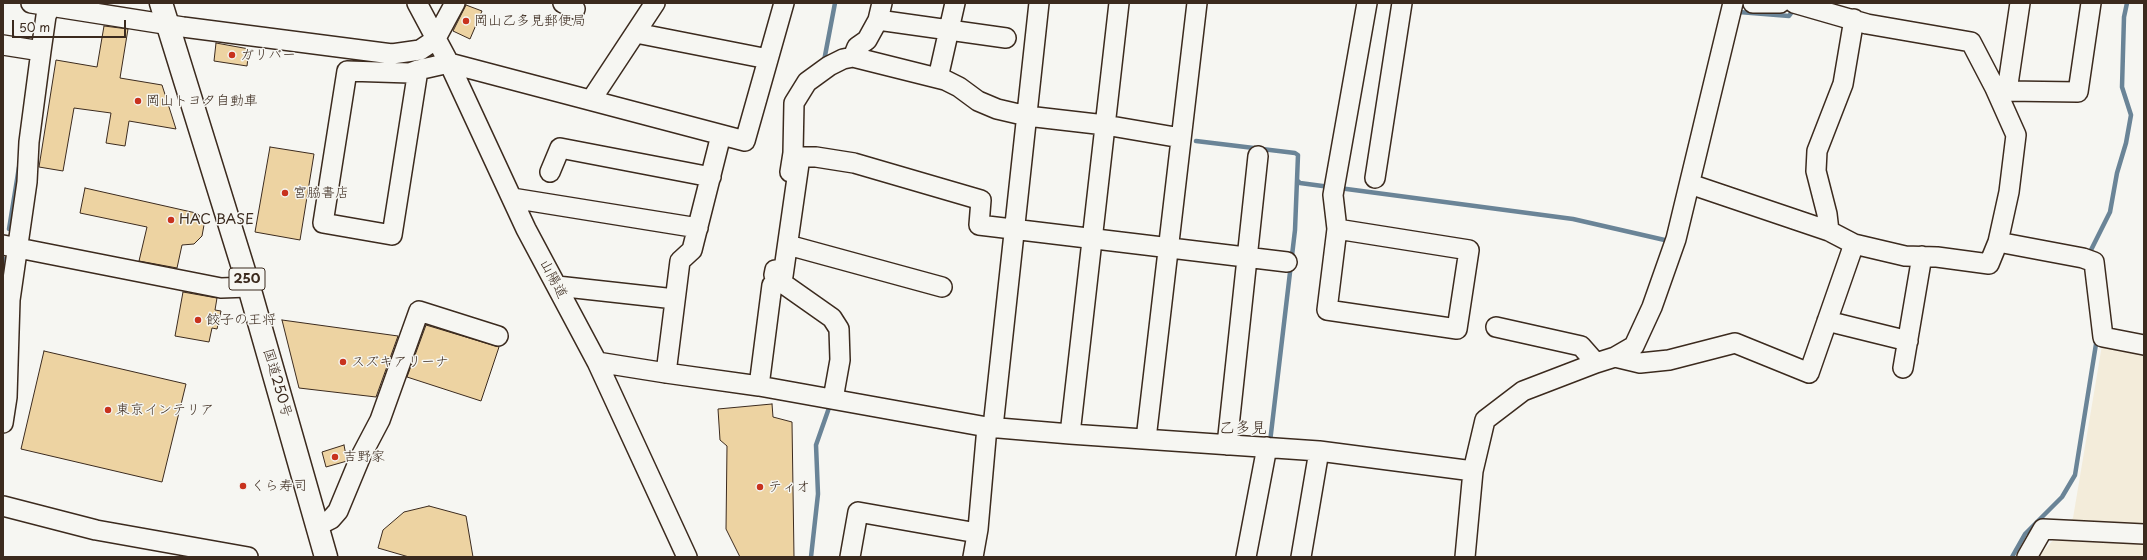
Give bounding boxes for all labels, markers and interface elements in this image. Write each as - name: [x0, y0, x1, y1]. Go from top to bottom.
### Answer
- scale bar: [14, 12, 128, 38]
- place label: 岡山乙多見郵便局: [474, 13, 586, 29]
- marker: 岡山乙多見郵便局: [461, 16, 471, 26]
- text: 50 m: [19, 18, 50, 36]
- place label: ガリバー: [240, 47, 296, 63]
- marker: ガリバー: [227, 50, 237, 60]
- place label: 岡山トヨタ自動車: [146, 93, 258, 109]
- marker: 岡山トヨタ自動車: [133, 96, 143, 106]
- place label: 宮脇書店: [293, 185, 349, 201]
- marker: 宮脇書店: [280, 188, 290, 198]
- place label: HAC BASE: [179, 212, 254, 228]
- marker: HAC BASE: [166, 215, 176, 225]
- street label: 山陽道: [536, 257, 570, 301]
- road number: 250: [229, 268, 265, 290]
- place label: 餃子の王将: [206, 312, 276, 328]
- marker: 餃子の王将: [193, 315, 203, 325]
- street label: 国道250号: [259, 347, 295, 419]
- place label: スズキアリーナ: [351, 354, 449, 370]
- marker: スズキアリーナ: [338, 357, 348, 367]
- place label: 東京インテリア: [116, 402, 214, 418]
- marker: 東京インテリア: [103, 405, 113, 415]
- district label: 乙多見: [1219, 419, 1267, 439]
- place label: 吉野家: [343, 449, 385, 465]
- marker: 吉野家: [330, 452, 340, 462]
- place label: くら寿司: [251, 478, 307, 494]
- place label: ティオ: [768, 479, 810, 495]
- marker: くら寿司: [238, 481, 248, 491]
- marker: ティオ: [755, 482, 765, 492]

